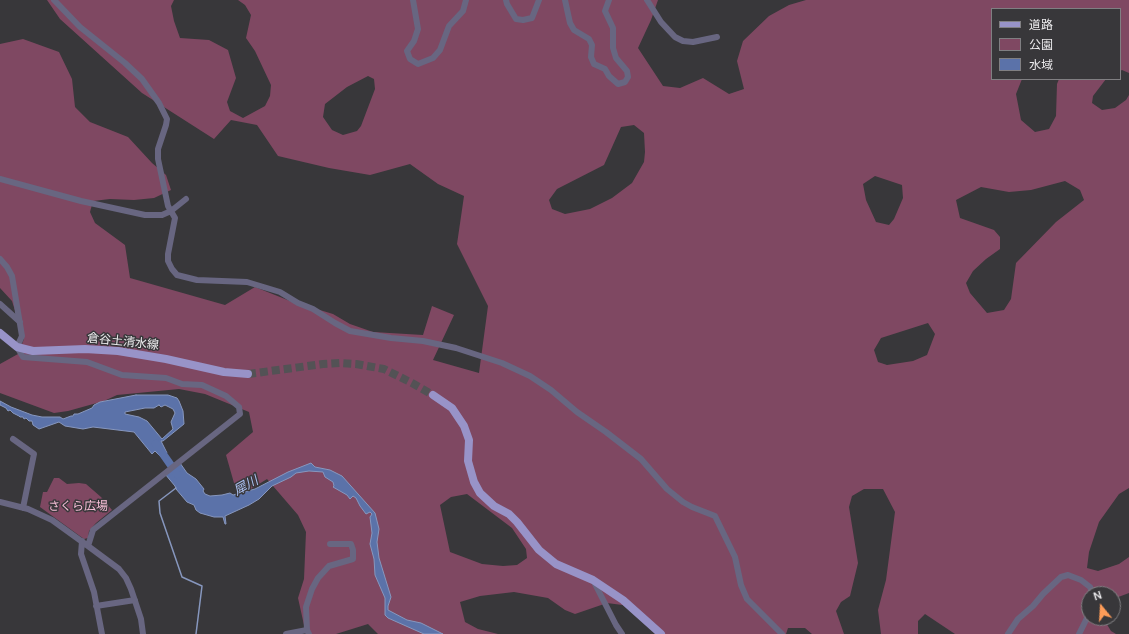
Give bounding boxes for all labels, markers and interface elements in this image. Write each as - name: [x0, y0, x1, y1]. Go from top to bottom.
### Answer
- legend: [991, 8, 1121, 80]
- text: 道路: [1029, 16, 1053, 33]
- text: 公園: [1029, 36, 1053, 53]
- text: 水域: [1029, 56, 1053, 73]
- street label: 倉谷土清水線: [86, 331, 160, 353]
- water label: 犀川: [231, 473, 261, 499]
- park label: さくら広場: [48, 500, 108, 514]
- north arrow: [1081, 586, 1121, 626]
- text: N: [1091, 587, 1104, 603]

